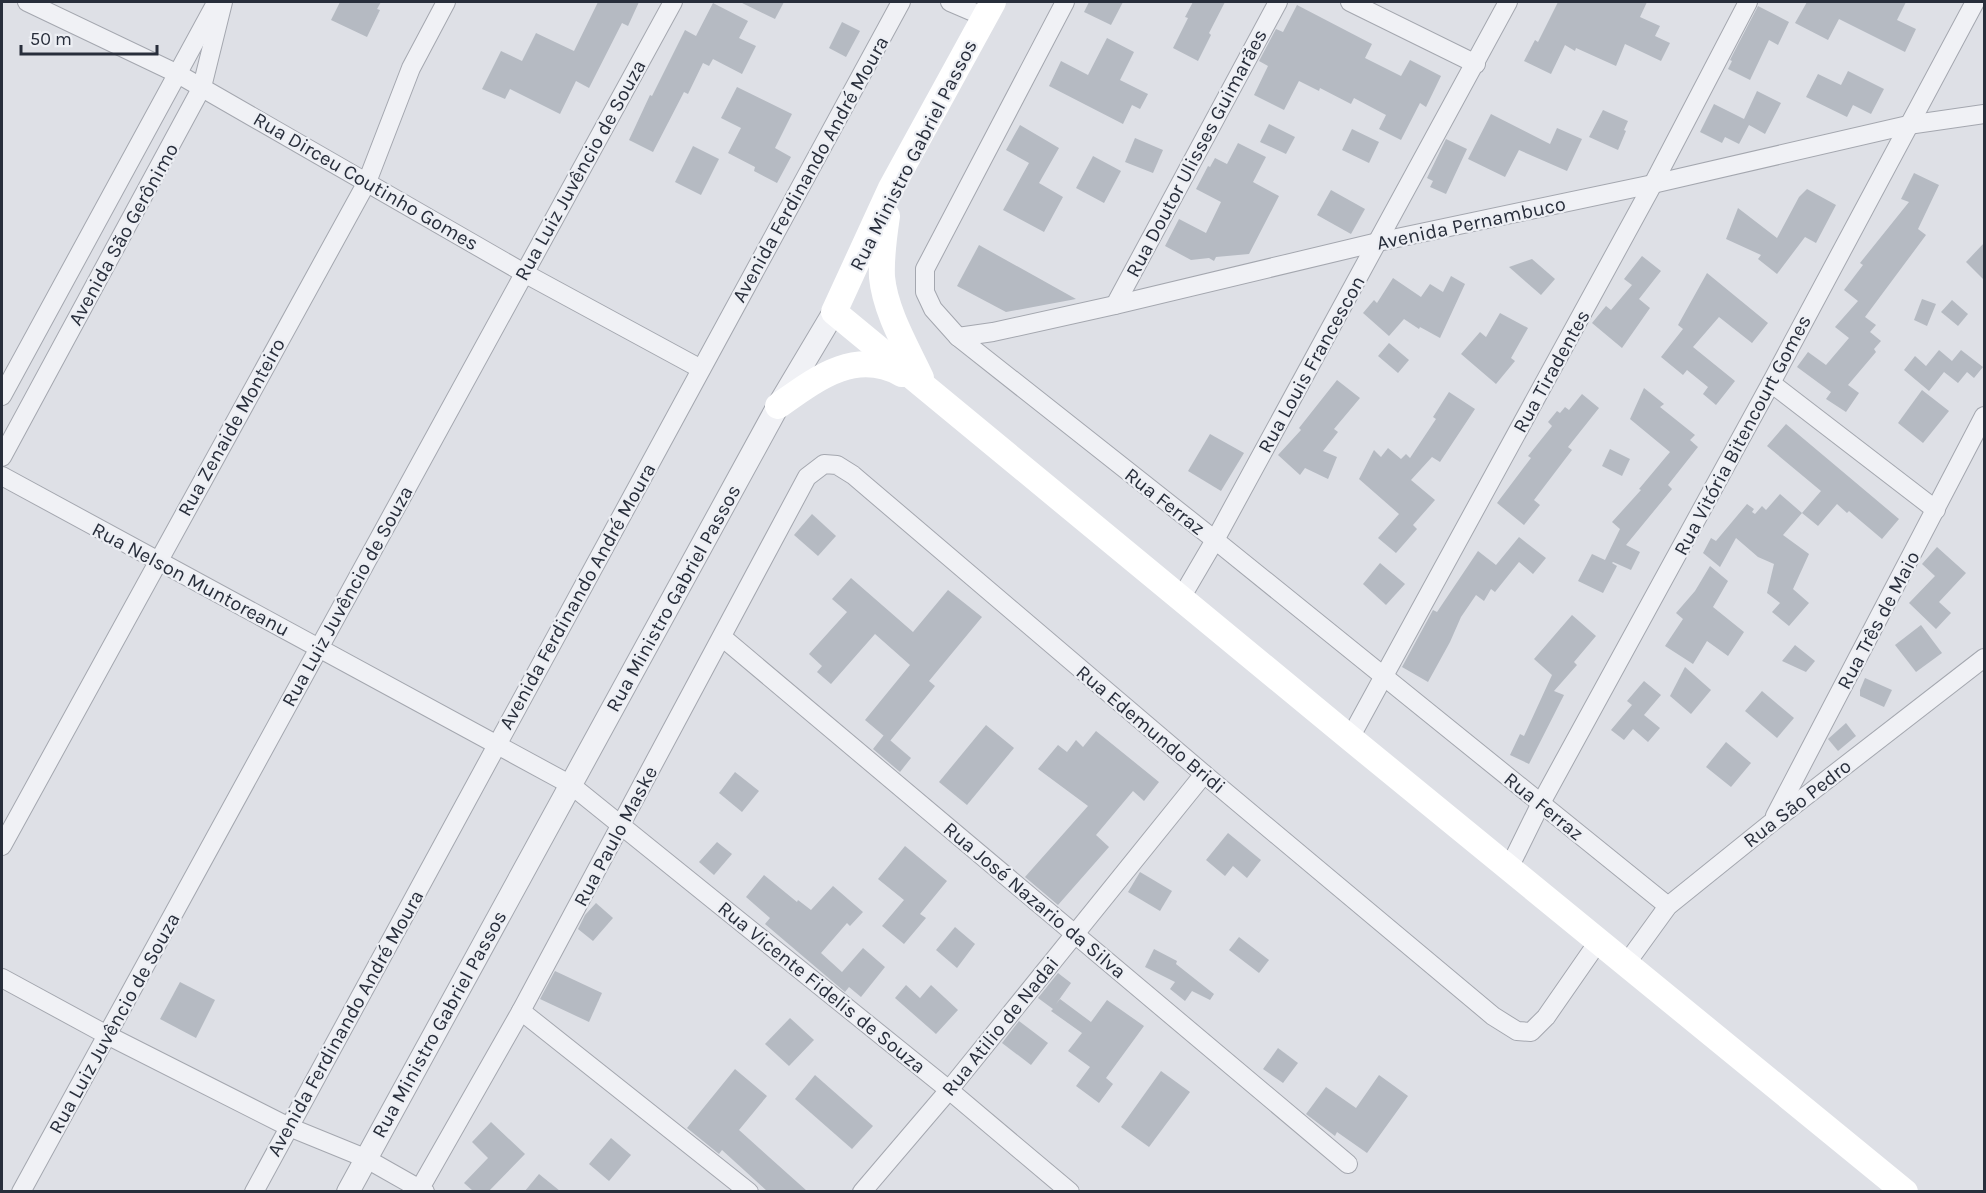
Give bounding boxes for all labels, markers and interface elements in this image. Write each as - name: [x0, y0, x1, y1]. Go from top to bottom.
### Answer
- scale bar: [21, 18, 158, 56]
- street label: Rua Doutor Ulisses Guimarães: [1121, 25, 1272, 281]
- text: 50 m: [30, 28, 72, 50]
- street label: Avenida Ferdinando André Moura: [727, 32, 893, 306]
- street label: Rua Ministro Gabriel Passos: [845, 36, 982, 275]
- street label: Rua Luiz Juvêncio de Souza: [510, 56, 651, 285]
- street label: Rua Dirceu Coutinho Gomes: [249, 108, 482, 255]
- street label: Avenida São Gerônimo: [64, 139, 183, 329]
- street label: Avenida Pernambuco: [1375, 192, 1568, 255]
- street label: Rua Louis Francescon: [1253, 272, 1370, 457]
- street label: Rua Tiradentes: [1508, 306, 1595, 437]
- street label: Rua Vitória Bitencourt Gomes: [1669, 311, 1816, 559]
- street label: Rua Zenaide Monteiro: [173, 334, 290, 520]
- street label: Avenida Ferdinando André Moura: [494, 459, 660, 733]
- street label: Rua Ferraz: [1120, 463, 1209, 540]
- street label: Rua Ministro Gabriel Passos: [601, 481, 746, 716]
- street label: Rua Luiz Juvêncio de Souza: [277, 482, 418, 711]
- street label: Rua Nelson Muntoreanu: [88, 518, 293, 641]
- street label: Rua Três de Maio: [1832, 547, 1925, 693]
- street label: Rua Edemundo Bridi: [1072, 660, 1230, 798]
- street label: Rua São Pedro: [1739, 754, 1856, 853]
- street label: Rua Paulo Maske: [569, 762, 662, 910]
- street label: Rua Ferraz: [1499, 767, 1588, 845]
- street label: Rua José Nazario da Silva: [939, 817, 1131, 983]
- street label: Avenida Ferdinando André Moura: [262, 886, 428, 1160]
- street label: Rua Vicente Fidelis de Souza: [713, 897, 930, 1078]
- street label: Rua Ministro Gabriel Passos: [367, 907, 512, 1142]
- street label: Rua Luiz Juvêncio de Souza: [44, 909, 185, 1138]
- street label: Rua Atilio de Nadai: [937, 952, 1064, 1101]

